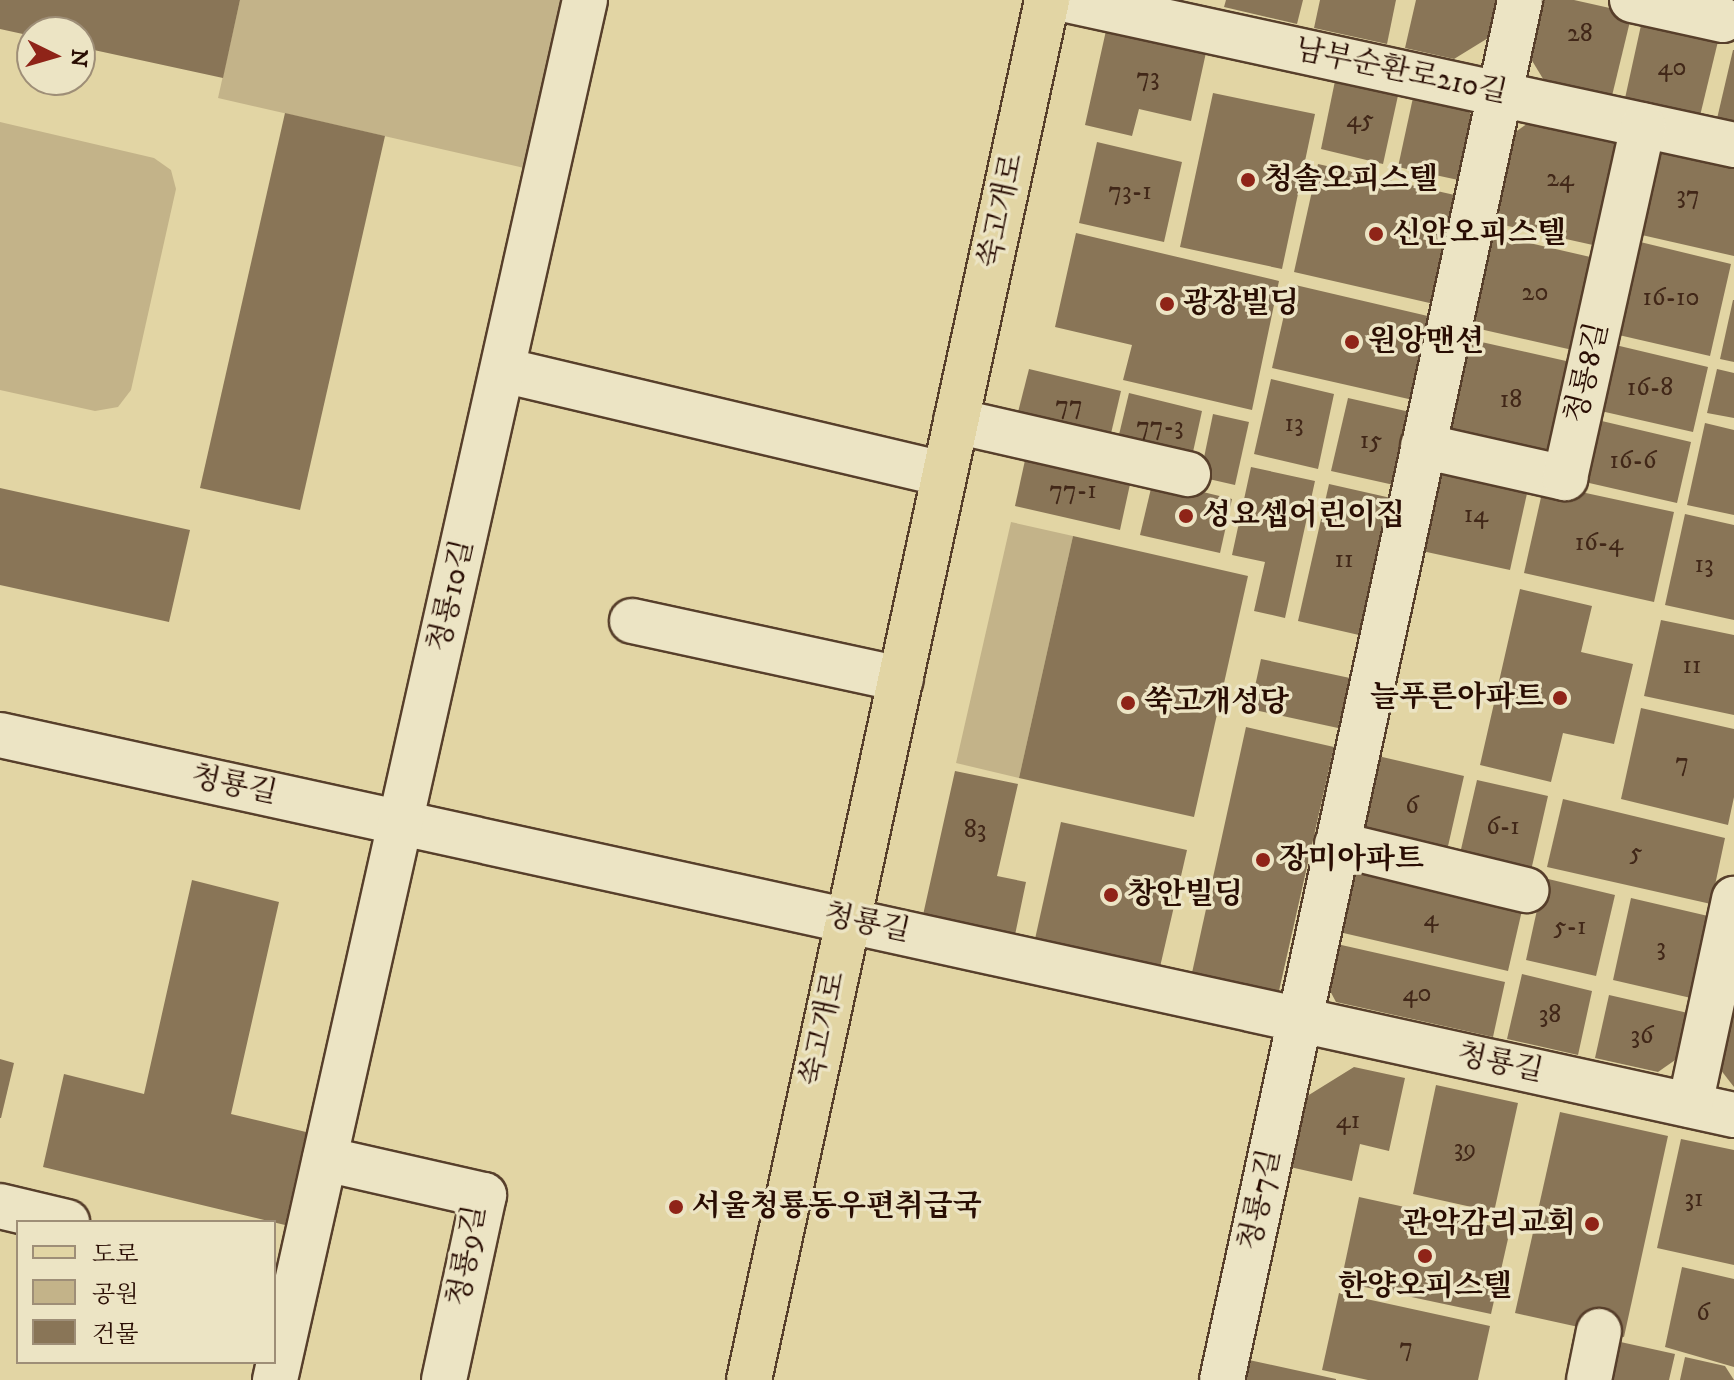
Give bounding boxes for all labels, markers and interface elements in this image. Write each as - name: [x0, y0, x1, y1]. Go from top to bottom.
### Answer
- north arrow: [16, 16, 96, 96]
- house number: 28: [1567, 18, 1593, 50]
- street label: 남부순환로210길: [1292, 32, 1510, 112]
- text: N: [64, 48, 93, 68]
- house number: 40: [1658, 52, 1686, 84]
- house number: 73: [1136, 62, 1160, 94]
- house number: 45: [1346, 104, 1374, 136]
- street label: 쑥고개로: [972, 151, 1032, 271]
- place label: 청솔오피스텔: [1264, 162, 1438, 198]
- house number: 24: [1546, 163, 1574, 195]
- marker: 청솔오피스텔: [1239, 171, 1257, 189]
- house number: 73-1: [1108, 176, 1152, 208]
- house number: 37: [1676, 180, 1700, 212]
- place label: 신안오피스텔: [1392, 216, 1566, 252]
- marker: 신안오피스텔: [1367, 225, 1385, 243]
- house number: 20: [1522, 277, 1548, 309]
- house number: 16-10: [1643, 282, 1699, 314]
- place label: 광장빌딩: [1183, 286, 1299, 322]
- marker: 광장빌딩: [1158, 295, 1176, 313]
- street label: 청룡8길: [1559, 319, 1617, 427]
- place label: 원앙맨션: [1368, 324, 1484, 360]
- marker: 원앙맨션: [1343, 333, 1361, 351]
- house number: 16-8: [1627, 372, 1673, 404]
- house number: 18: [1500, 384, 1522, 416]
- house number: 77: [1055, 390, 1083, 422]
- house number: 13: [1284, 408, 1304, 440]
- house number: 77-3: [1136, 411, 1184, 443]
- house number: 15: [1360, 425, 1382, 457]
- house number: 16-6: [1609, 445, 1657, 477]
- house number: 77-1: [1049, 475, 1097, 507]
- place label: 성요셉어린이집: [1202, 498, 1405, 534]
- house number: 14: [1464, 499, 1488, 531]
- marker: 성요셉어린이집: [1177, 507, 1195, 525]
- house number: 16-4: [1575, 527, 1623, 559]
- street label: 청룡10길: [422, 536, 482, 656]
- house number: 11: [1334, 544, 1354, 576]
- house number: 13: [1694, 549, 1714, 581]
- house number: 11: [1682, 650, 1702, 682]
- place label: 늘푸른아파트: [1370, 680, 1544, 716]
- place label: 쑥고개성당: [1144, 685, 1289, 721]
- marker: 늘푸른아파트: [1551, 689, 1569, 707]
- marker: 쑥고개성당: [1119, 694, 1137, 712]
- house number: 7: [1675, 747, 1689, 779]
- street label: 청룡길: [188, 759, 280, 813]
- house number: 6: [1405, 790, 1419, 822]
- house number: 6-1: [1486, 811, 1520, 843]
- house number: 83: [964, 814, 986, 846]
- house number: 5: [1630, 837, 1642, 869]
- place label: 장미아파트: [1279, 842, 1424, 878]
- marker: 장미아파트: [1254, 851, 1272, 869]
- place label: 창안빌딩: [1127, 877, 1243, 913]
- marker: 창안빌딩: [1102, 886, 1120, 904]
- street label: 청룡길: [821, 897, 913, 951]
- house number: 4: [1424, 903, 1438, 935]
- house number: 5-1: [1553, 911, 1587, 943]
- house number: 3: [1656, 932, 1666, 964]
- street label: 쑥고개로: [794, 969, 854, 1089]
- house number: 40: [1403, 978, 1431, 1010]
- house number: 38: [1539, 999, 1561, 1031]
- house number: 36: [1630, 1020, 1654, 1052]
- street label: 청룡길: [1454, 1037, 1546, 1091]
- house number: 41: [1336, 1105, 1360, 1137]
- house number: 39: [1454, 1133, 1476, 1165]
- street label: 청룡7길: [1233, 1146, 1289, 1254]
- house number: 31: [1684, 1183, 1704, 1215]
- place label: 서울청룡동우편취급국: [692, 1189, 982, 1225]
- marker: 서울청룡동우편취급국: [667, 1198, 685, 1216]
- street label: 청룡9길: [441, 1203, 495, 1309]
- place label: 관악감리교회: [1402, 1206, 1576, 1242]
- marker: 관악감리교회: [1583, 1215, 1601, 1233]
- legend: [16, 1220, 276, 1364]
- text: 도로: [92, 1240, 138, 1270]
- marker: 한양오피스텔: [1416, 1247, 1434, 1265]
- place label: 한양오피스텔: [1338, 1269, 1512, 1305]
- text: 공원: [92, 1280, 138, 1310]
- house number: 6: [1696, 1297, 1710, 1329]
- text: 건물: [92, 1320, 138, 1350]
- house number: 7: [1399, 1332, 1413, 1364]

